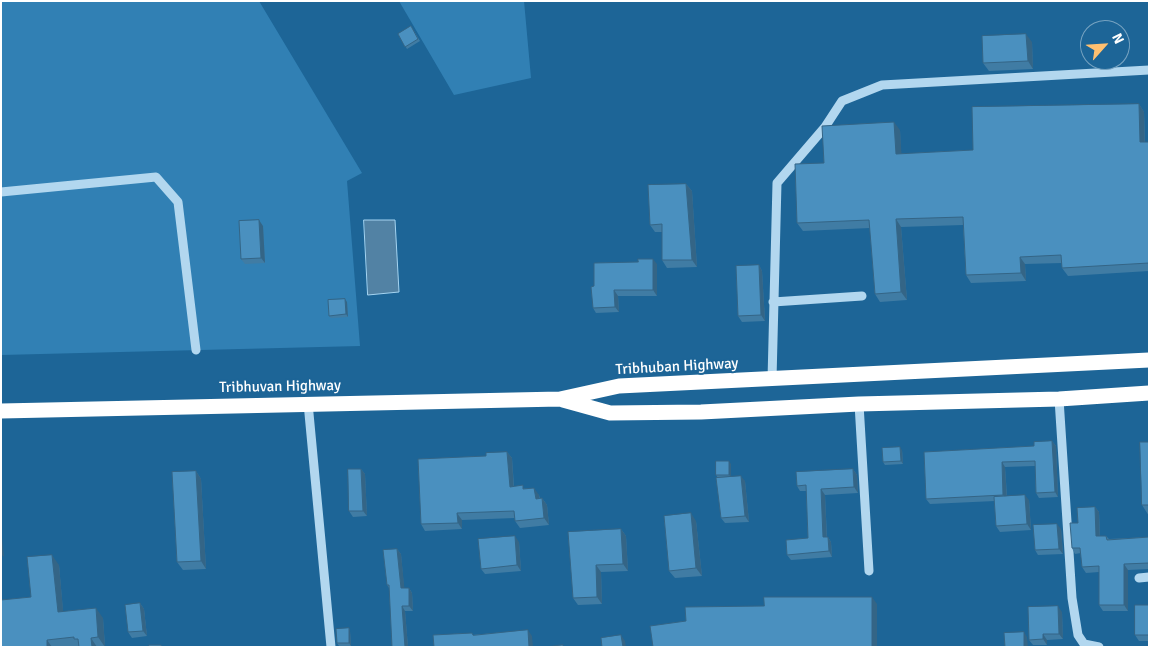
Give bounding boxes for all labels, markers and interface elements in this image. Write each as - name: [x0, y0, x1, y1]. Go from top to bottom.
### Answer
- north arrow: [1080, 20, 1130, 70]
- text: N: [1108, 31, 1128, 47]
- street label: Tribhuban Highway: [615, 355, 739, 379]
- street label: Tribhuvan Highway: [219, 377, 341, 397]

